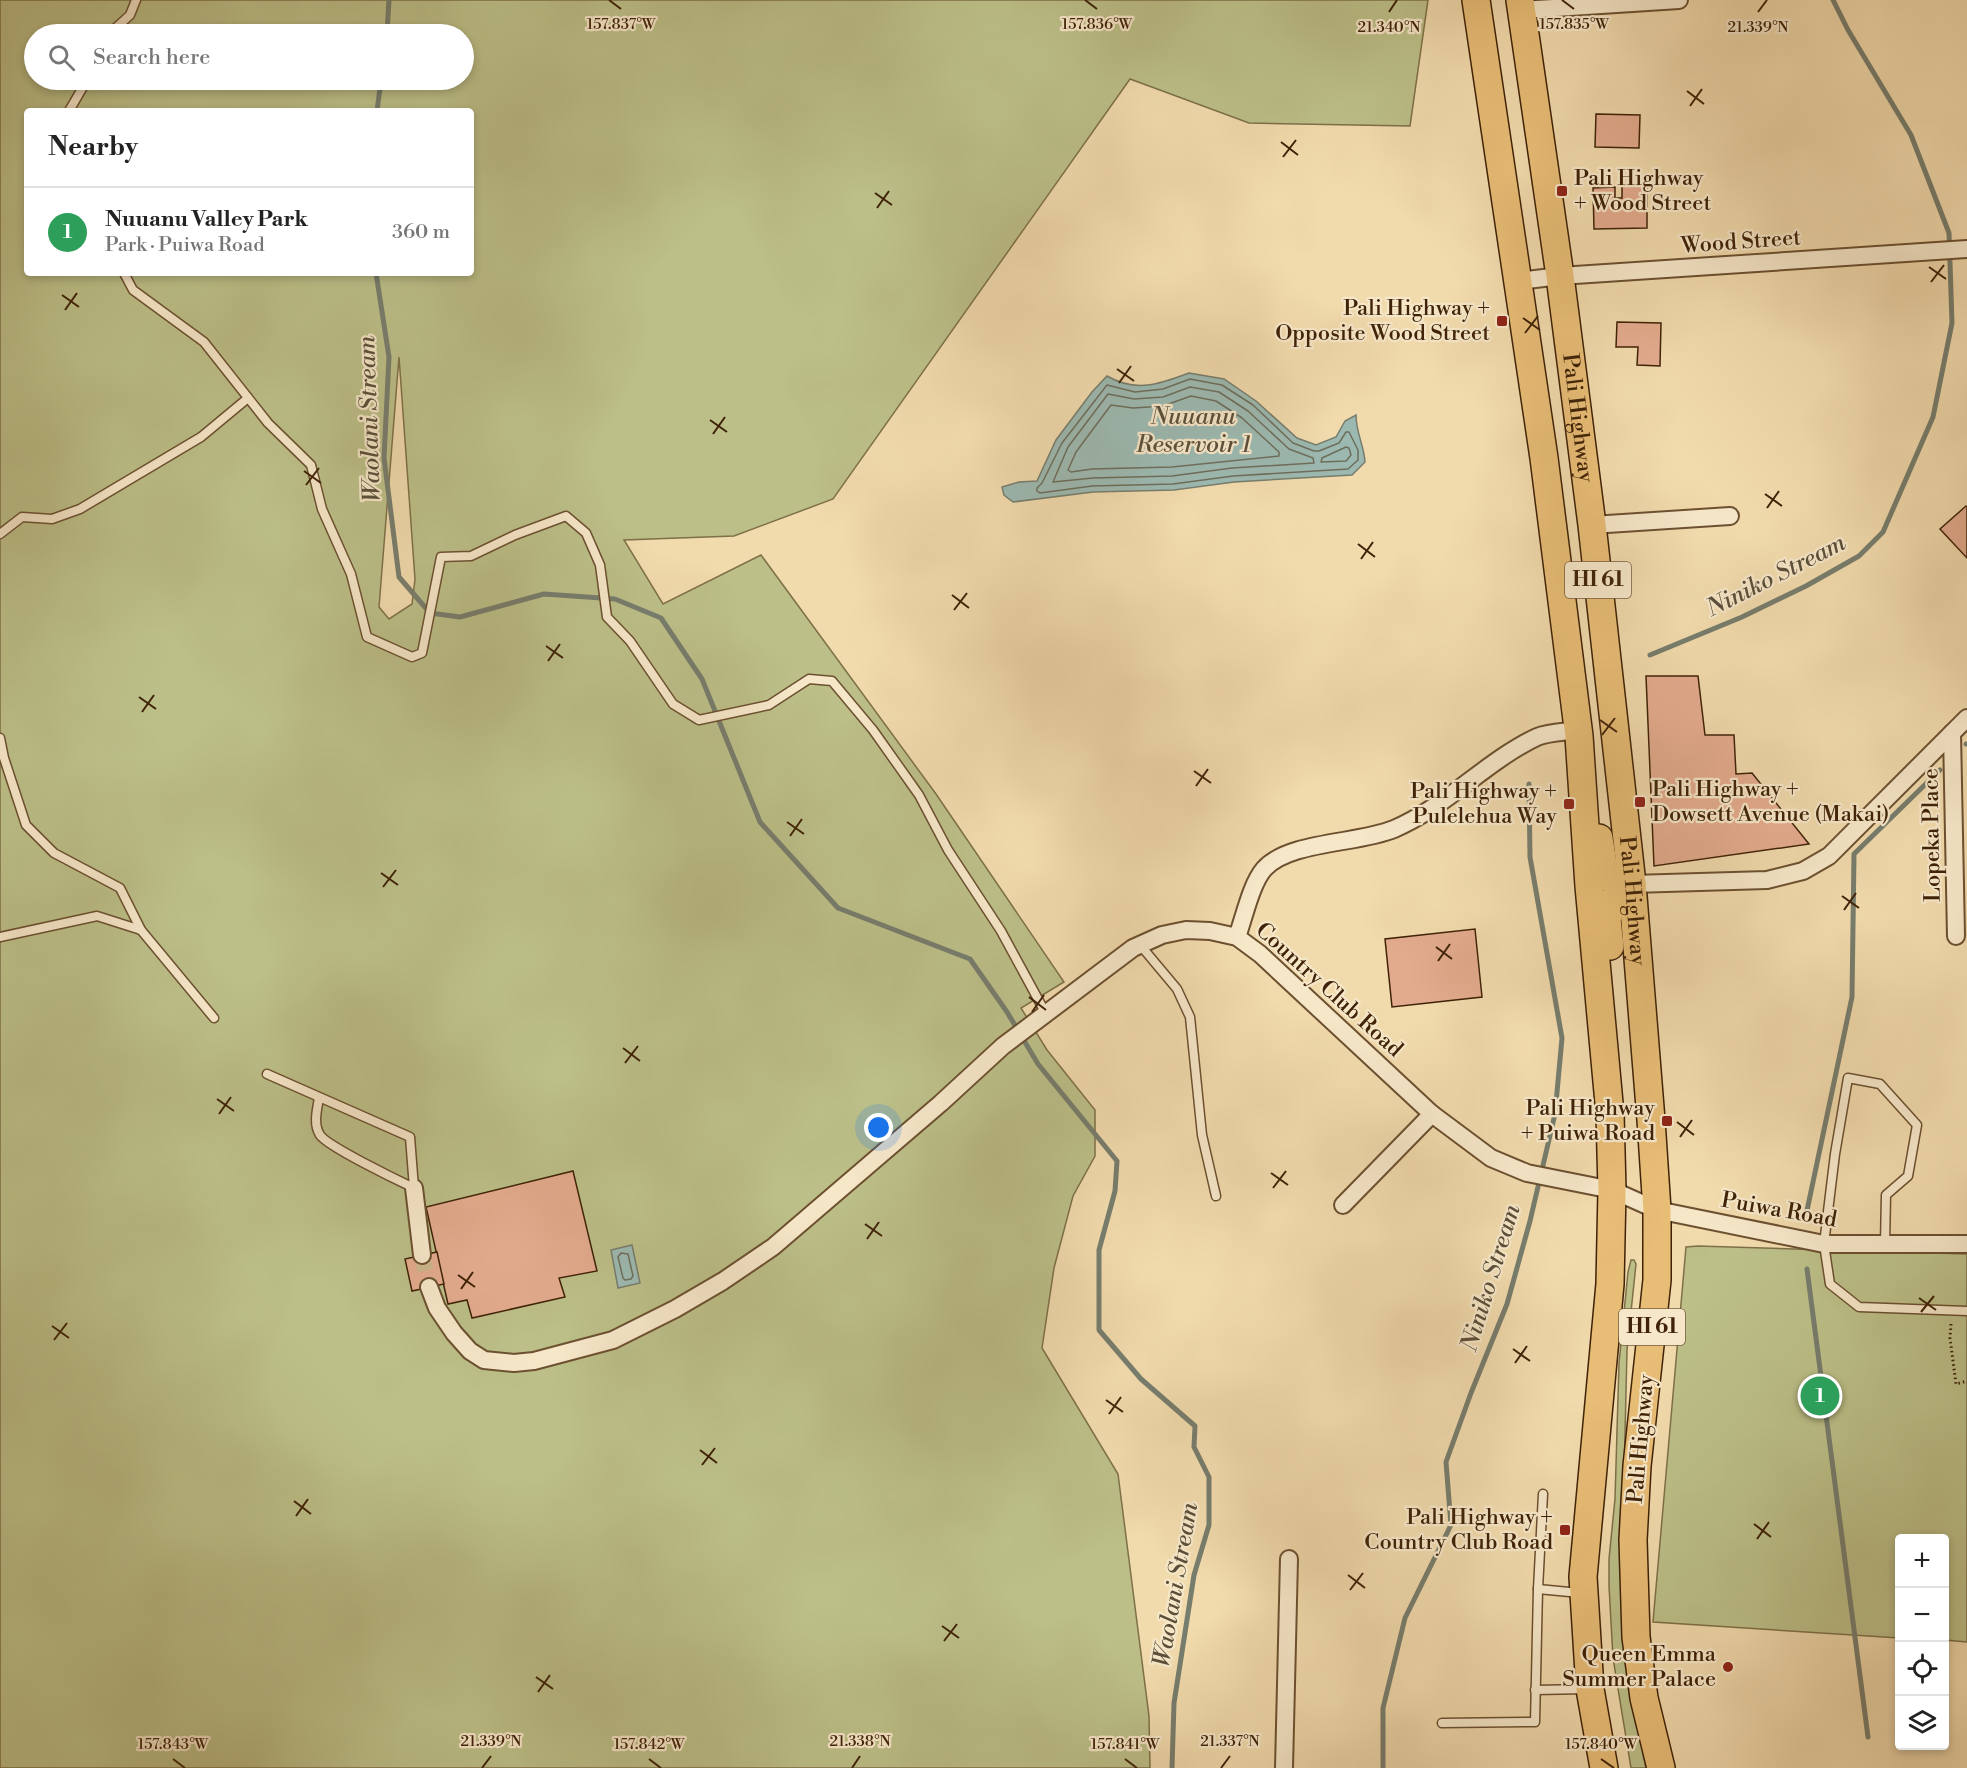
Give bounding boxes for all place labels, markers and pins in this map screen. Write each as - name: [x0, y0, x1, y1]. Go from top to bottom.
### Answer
- place label: Pali Highway + Wood Street: [1574, 165, 1711, 217]
- marker: Pali Highway + Wood Street: [1555, 184, 1569, 198]
- place label: Pali Highway + Opposite Wood Street: [1275, 295, 1490, 347]
- marker: Pali Highway + Opposite Wood Street: [1495, 314, 1509, 328]
- place label: Pali Highway + Dowsett Avenue (Makai): [1652, 776, 1889, 828]
- place label: Pali Highway + Pulelehua Way: [1410, 778, 1557, 830]
- marker: Pali Highway + Dowsett Avenue (Makai): [1633, 795, 1647, 809]
- marker: Pali Highway + Pulelehua Way: [1562, 797, 1576, 811]
- place label: Pali Highway + Puiwa Road: [1521, 1095, 1655, 1147]
- marker: Pali Highway + Puiwa Road: [1660, 1114, 1674, 1128]
- pin: 1: [1800, 1374, 1840, 1418]
- place label: Pali Highway + Country Club Road: [1364, 1504, 1553, 1556]
- marker: Pali Highway + Country Club Road: [1558, 1523, 1572, 1537]
- place label: Queen Emma Summer Palace: [1562, 1641, 1717, 1693]
- marker: Queen Emma Summer Palace: [1721, 1660, 1735, 1674]

